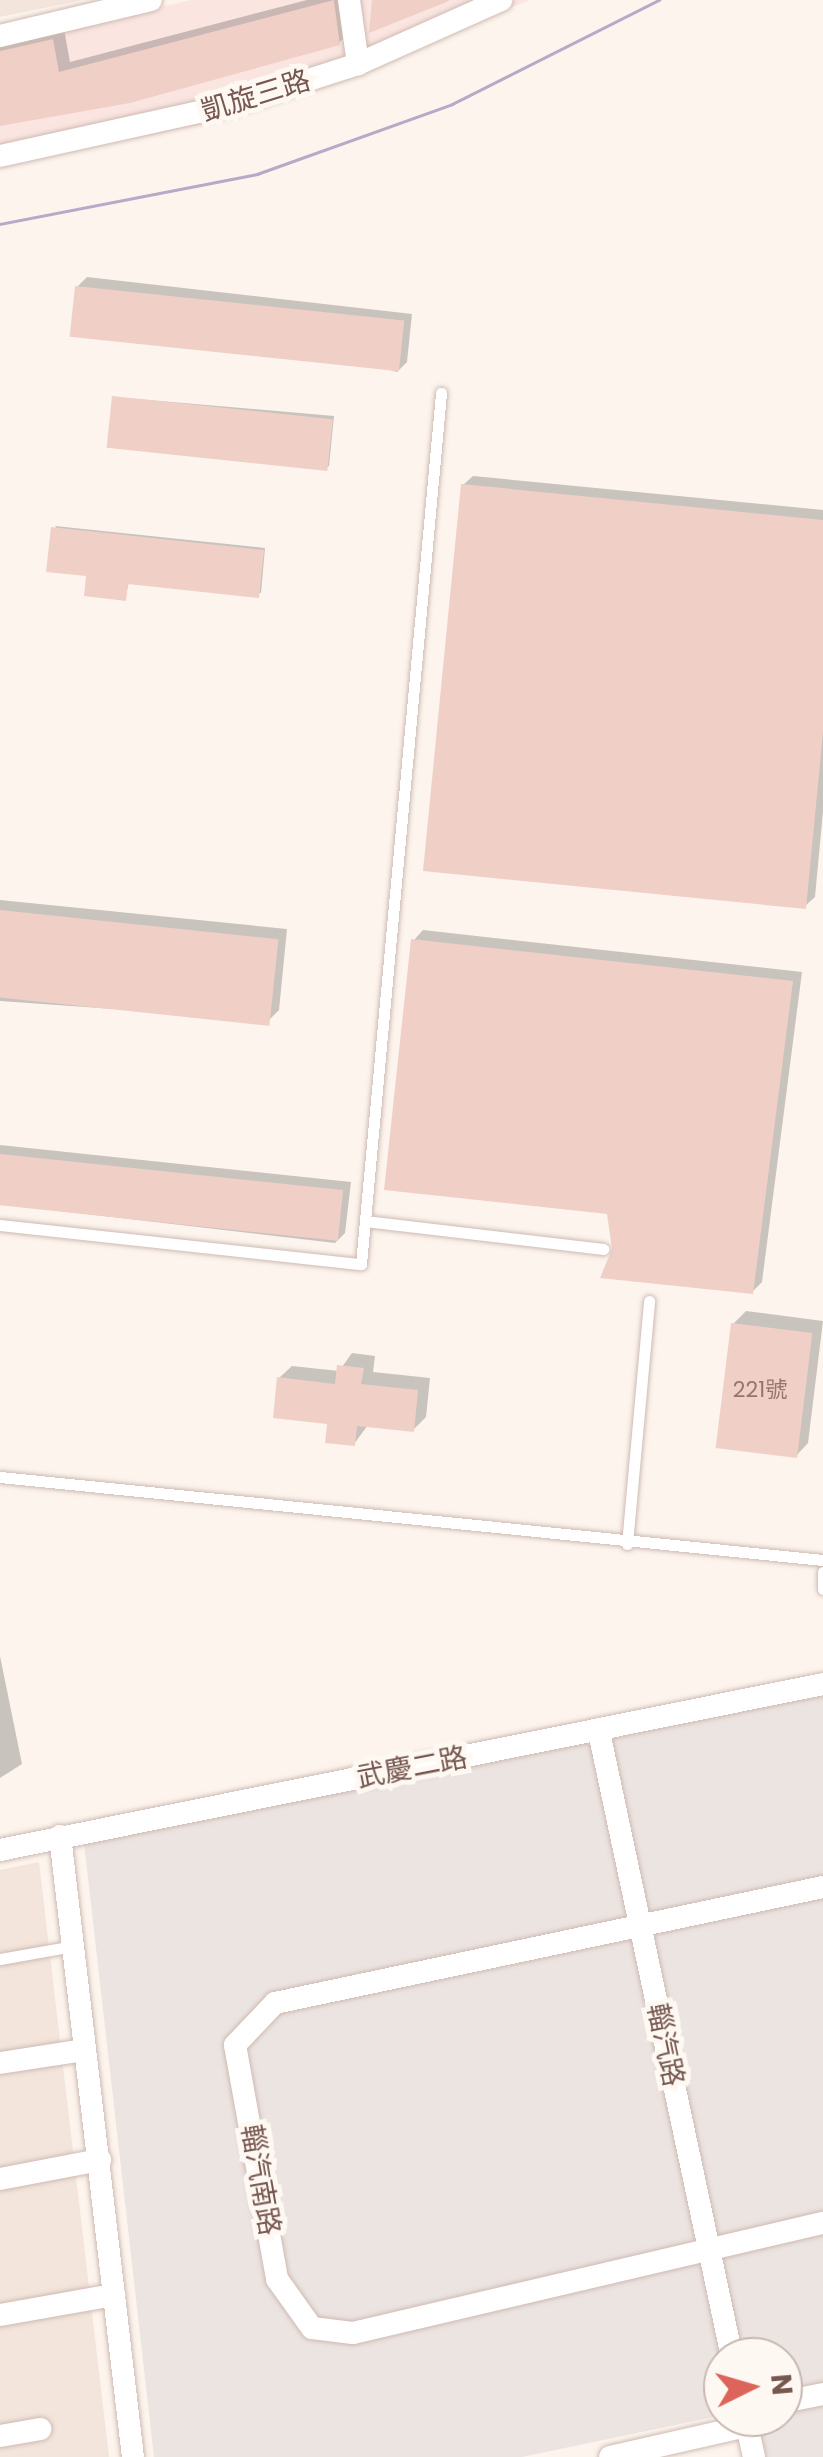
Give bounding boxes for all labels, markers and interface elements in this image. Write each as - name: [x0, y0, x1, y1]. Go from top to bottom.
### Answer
- street label: 凱旋三路: [198, 64, 314, 128]
- house number: 221號: [733, 1377, 787, 1403]
- street label: 武慶二路: [354, 1741, 470, 1795]
- street label: 輜汽路: [640, 2000, 690, 2090]
- street label: 輜汽南路: [234, 2122, 286, 2238]
- north arrow: [703, 2337, 803, 2437]
- text: N: [761, 2372, 802, 2397]

